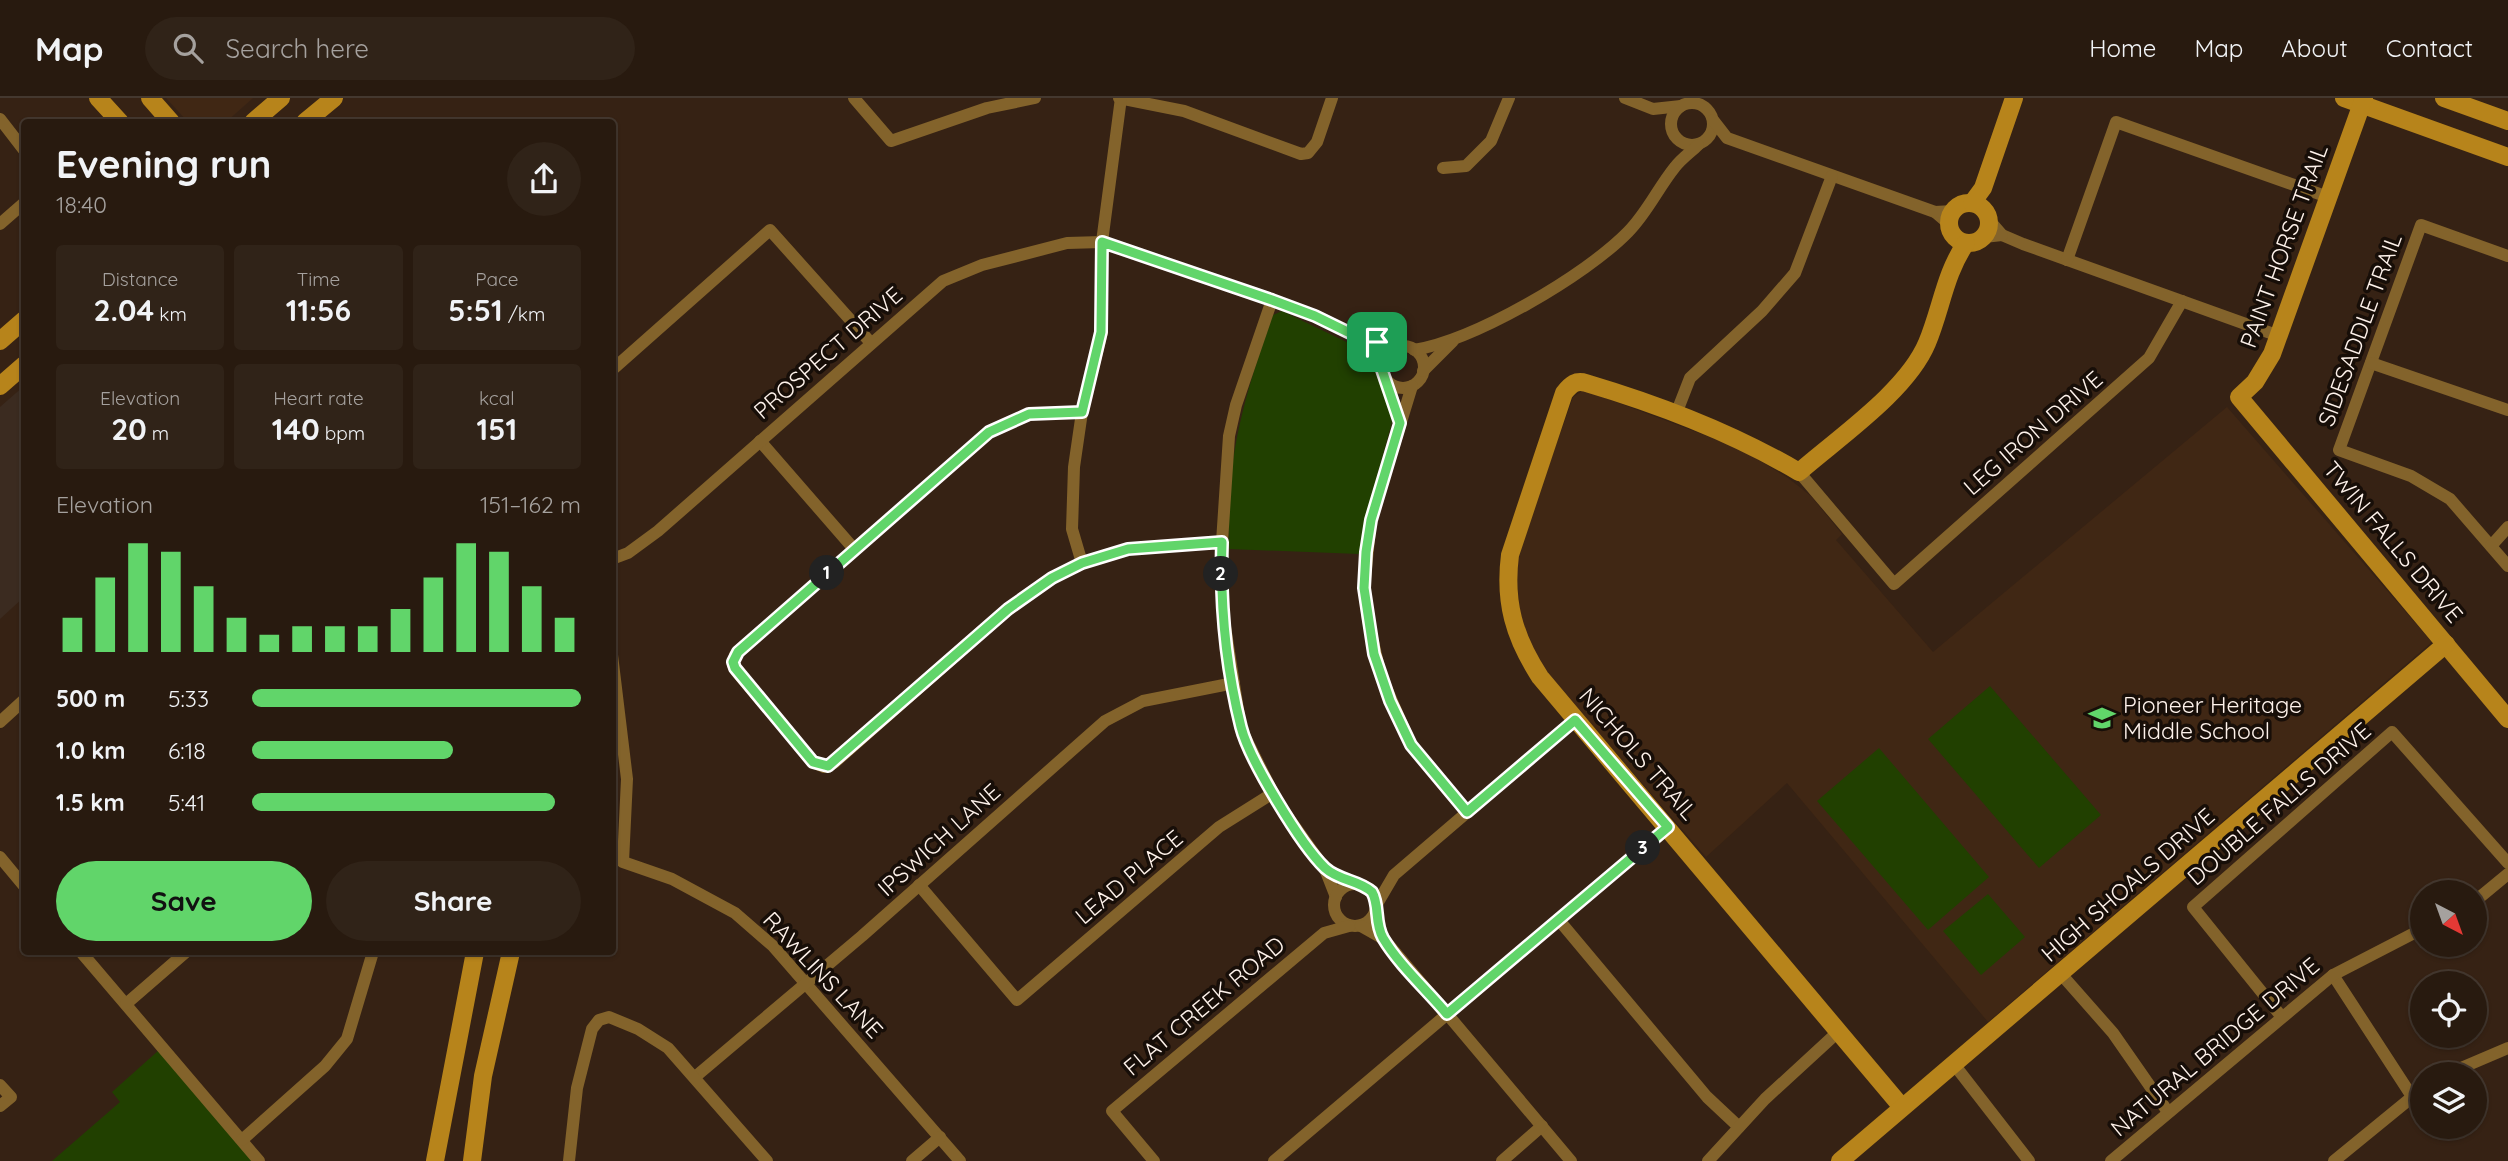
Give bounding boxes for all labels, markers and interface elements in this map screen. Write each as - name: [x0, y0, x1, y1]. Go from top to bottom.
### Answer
- search box: [145, 17, 635, 80]
- text: Map: [35, 28, 103, 69]
- icon: search: [169, 29, 207, 67]
- text: Search here: [225, 32, 369, 65]
- text: Home: [2089, 33, 2156, 63]
- text: Map: [2194, 33, 2243, 63]
- text: About: [2281, 33, 2348, 63]
- text: Contact: [2386, 33, 2473, 63]
- text: Evening run: [56, 140, 271, 188]
- street label: PAINT HORSE TRAIL: [2233, 140, 2334, 352]
- button: share: [507, 142, 581, 216]
- text: 18:40: [56, 190, 107, 219]
- street label: SIDESADDLE TRAIL: [2311, 230, 2408, 430]
- text: Distance: [102, 267, 178, 291]
- text: Time: [297, 267, 340, 291]
- text: Pace: [475, 267, 518, 291]
- street label: PROSPECT DRIVE: [747, 280, 908, 425]
- text: 2.04: [94, 291, 154, 329]
- text: 11:56: [286, 291, 351, 329]
- text: 5:51: [448, 291, 503, 329]
- text: km: [154, 302, 187, 326]
- text: /km: [503, 302, 545, 326]
- pin: [1347, 312, 1407, 372]
- icon: arrive: [1358, 323, 1396, 361]
- street label: LEG IRON DRIVE: [1957, 364, 2108, 501]
- text: Elevation: [100, 386, 180, 410]
- text: Heart rate: [273, 386, 364, 410]
- text: kcal: [479, 386, 515, 410]
- text: 20: [111, 410, 147, 448]
- text: 140: [272, 410, 320, 448]
- text: 151: [477, 410, 517, 448]
- text: m: [147, 421, 169, 445]
- text: bpm: [320, 421, 365, 445]
- street label: TWIN FALLS DRIVE: [2317, 455, 2469, 628]
- text: Elevation: [56, 490, 153, 519]
- text: 151–162 m: [480, 490, 581, 519]
- pin: 1: [810, 556, 844, 590]
- pin: 2: [1204, 556, 1238, 592]
- text: 1: [823, 560, 830, 584]
- text: 2: [1215, 561, 1226, 585]
- street label: NICHOLS TRAIL: [1573, 682, 1704, 826]
- text: 500 m: [56, 684, 125, 713]
- text: 5:33: [168, 684, 209, 713]
- place label: Pioneer Heritage Middle School: [2123, 690, 2302, 745]
- school or university icon: Pioneer Heritage Middle School: [2087, 703, 2117, 733]
- street label: DOUBLE FALLS DRIVE: [2181, 716, 2376, 891]
- text: 1.0 km: [56, 736, 126, 765]
- text: 6:18: [168, 736, 206, 765]
- street label: IPSWICH LANE: [871, 777, 1006, 902]
- text: 1.5 km: [56, 788, 125, 817]
- text: 5:41: [168, 788, 205, 817]
- street label: HIGH SHOALS DRIVE: [2035, 801, 2220, 968]
- street label: LEAD PLACE: [1069, 823, 1188, 930]
- pin: 3: [1626, 830, 1660, 866]
- text: 3: [1637, 835, 1648, 859]
- button: Save: [56, 861, 312, 941]
- button: Share: [326, 861, 581, 941]
- north arrow: [2410, 880, 2487, 957]
- map controls: [2410, 880, 2487, 1139]
- street label: RAWLINS LANE: [757, 905, 890, 1044]
- street label: FLAT CREEK ROAD: [1117, 930, 1290, 1082]
- street label: NATURAL BRIDGE DRIVE: [2104, 951, 2325, 1142]
- button: locate: [2410, 971, 2487, 1048]
- button: layers: [2410, 1062, 2487, 1139]

